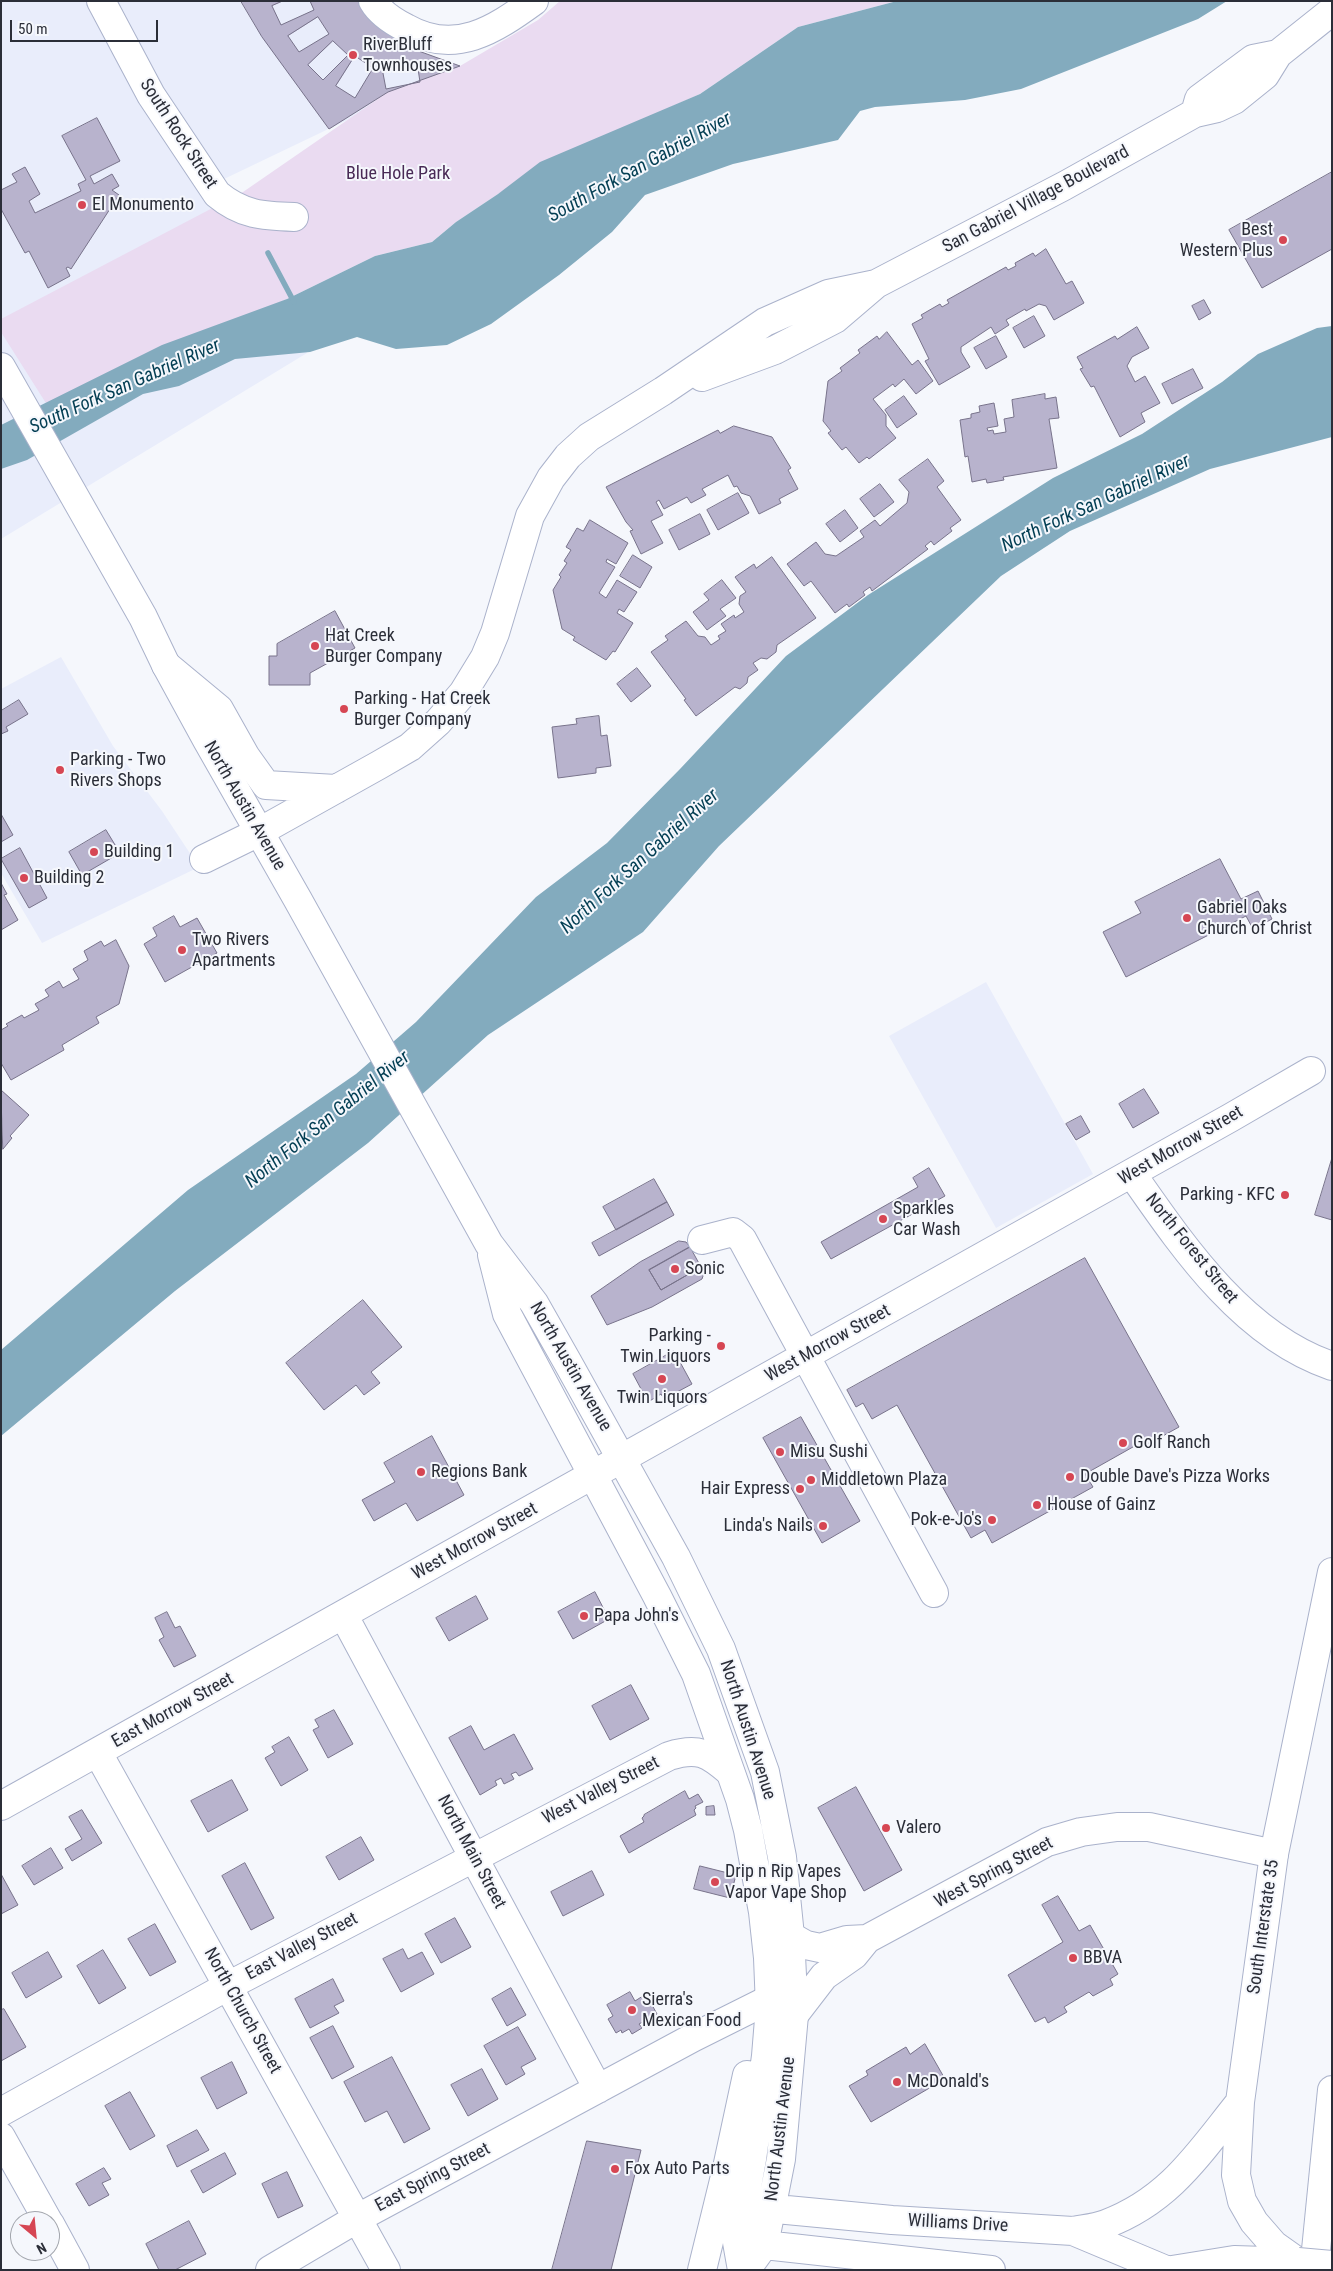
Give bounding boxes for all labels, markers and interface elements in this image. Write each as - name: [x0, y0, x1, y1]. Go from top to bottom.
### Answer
- scale bar: [12, 10, 160, 42]
- text: 50 m: [18, 20, 48, 38]
- place label: RiverBluff Townhouses: [363, 34, 452, 76]
- marker: RiverBluff Townhouses: [347, 49, 359, 61]
- street label: South Rock Street: [134, 75, 222, 193]
- water label: South Fork San Gabriel River: [544, 108, 736, 228]
- street label: San Gabriel Village Boulevard: [939, 142, 1133, 258]
- park label: Blue Hole Park: [346, 163, 450, 185]
- place label: El Monumento: [92, 194, 194, 216]
- marker: El Monumento: [76, 199, 88, 211]
- place label: Best Western Plus: [1180, 219, 1273, 262]
- marker: Best Western Plus: [1277, 234, 1289, 246]
- water label: South Fork San Gabriel River: [26, 335, 224, 439]
- water label: North Fork San Gabriel River: [998, 450, 1194, 558]
- place label: Hat Creek Burger Company: [325, 625, 442, 668]
- marker: Hat Creek Burger Company: [309, 640, 321, 652]
- place label: Parking - Hat Creek Burger Company: [354, 688, 490, 731]
- marker: Parking - Hat Creek Burger Company: [338, 703, 350, 715]
- street label: North Austin Avenue: [198, 738, 290, 874]
- place label: Parking - Two Rivers Shops: [70, 749, 166, 792]
- marker: Parking - Two Rivers Shops: [54, 764, 66, 776]
- water label: North Fork San Gabriel River: [556, 785, 724, 939]
- place label: Building 1: [104, 841, 174, 863]
- marker: Building 1: [88, 846, 100, 858]
- place label: Building 2: [34, 867, 104, 889]
- marker: Building 2: [18, 872, 30, 884]
- place label: Gabriel Oaks Church of Christ: [1197, 897, 1312, 940]
- marker: Gabriel Oaks Church of Christ: [1181, 912, 1193, 924]
- place label: Two Rivers Apartments: [192, 929, 275, 972]
- marker: Two Rivers Apartments: [176, 944, 188, 956]
- water label: North Fork San Gabriel River: [241, 1047, 415, 1193]
- street label: West Morrow Street: [1115, 1102, 1247, 1190]
- place label: Parking - KFC: [1180, 1184, 1275, 1206]
- marker: Parking - KFC: [1279, 1189, 1291, 1201]
- street label: North Forest Street: [1140, 1190, 1242, 1308]
- place label: Sparkles Car Wash: [893, 1198, 960, 1240]
- marker: Sparkles Car Wash: [877, 1213, 889, 1225]
- place label: Sonic: [685, 1258, 725, 1280]
- marker: Sonic: [669, 1263, 681, 1275]
- street label: North Austin Avenue: [524, 1299, 616, 1435]
- street label: West Morrow Street: [762, 1301, 894, 1387]
- place label: Parking - Twin Liquors: [620, 1325, 711, 1368]
- marker: Parking - Twin Liquors: [715, 1340, 727, 1352]
- marker: Twin Liquors: [656, 1373, 668, 1385]
- place label: Twin Liquors: [617, 1387, 707, 1409]
- place label: Golf Ranch: [1133, 1432, 1211, 1454]
- marker: Golf Ranch: [1117, 1437, 1129, 1449]
- place label: Misu Sushi: [790, 1441, 868, 1463]
- marker: Misu Sushi: [774, 1446, 786, 1458]
- place label: Regions Bank: [431, 1461, 527, 1483]
- marker: Regions Bank: [415, 1466, 427, 1478]
- place label: Double Dave's Pizza Works: [1080, 1466, 1270, 1488]
- place label: Middletown Plaza: [821, 1469, 947, 1491]
- marker: Double Dave's Pizza Works: [1064, 1471, 1076, 1483]
- marker: Middletown Plaza: [805, 1474, 817, 1486]
- place label: Hair Express: [701, 1478, 790, 1500]
- marker: Hair Express: [794, 1483, 806, 1495]
- place label: House of Gainz: [1047, 1494, 1156, 1516]
- street label: West Morrow Street: [409, 1499, 541, 1585]
- marker: House of Gainz: [1031, 1499, 1043, 1511]
- place label: Pok-e-Jo's: [910, 1509, 982, 1531]
- marker: Pok-e-Jo's: [986, 1514, 998, 1526]
- place label: Linda's Nails: [724, 1515, 813, 1537]
- marker: Linda's Nails: [817, 1520, 829, 1532]
- place label: Papa John's: [594, 1605, 679, 1627]
- marker: Papa John's: [578, 1610, 590, 1622]
- street label: North Austin Avenue: [714, 1657, 780, 1803]
- street label: East Morrow Street: [108, 1669, 238, 1753]
- street label: West Valley Street: [539, 1752, 663, 1830]
- street label: North Main Street: [432, 1791, 510, 1913]
- place label: Valero: [896, 1817, 941, 1839]
- marker: Valero: [880, 1822, 892, 1834]
- street label: West Spring Street: [931, 1833, 1057, 1913]
- street label: South Interstate 35: [1244, 1858, 1284, 1996]
- place label: Drip n Rip Vapes Vapor Vape Shop: [725, 1861, 847, 1904]
- marker: Drip n Rip Vapes Vapor Vape Shop: [709, 1876, 721, 1888]
- street label: East Valley Street: [242, 1908, 362, 1986]
- street label: North Church Street: [198, 1944, 286, 2078]
- place label: BBVA: [1083, 1947, 1122, 1969]
- marker: BBVA: [1067, 1952, 1079, 1964]
- place label: Sierra's Mexican Food: [642, 1989, 741, 2032]
- marker: Sierra's Mexican Food: [626, 2004, 638, 2016]
- street label: North Austin Avenue: [761, 2055, 801, 2203]
- place label: McDonald's: [907, 2071, 989, 2093]
- marker: McDonald's: [891, 2076, 903, 2088]
- street label: East Spring Street: [372, 2139, 494, 2217]
- place label: Fox Auto Parts: [625, 2158, 730, 2180]
- marker: Fox Auto Parts: [609, 2163, 621, 2175]
- north arrow: [10, 2211, 60, 2261]
- street label: Williams Drive: [907, 2211, 1009, 2237]
- text: N: [34, 2239, 49, 2257]

